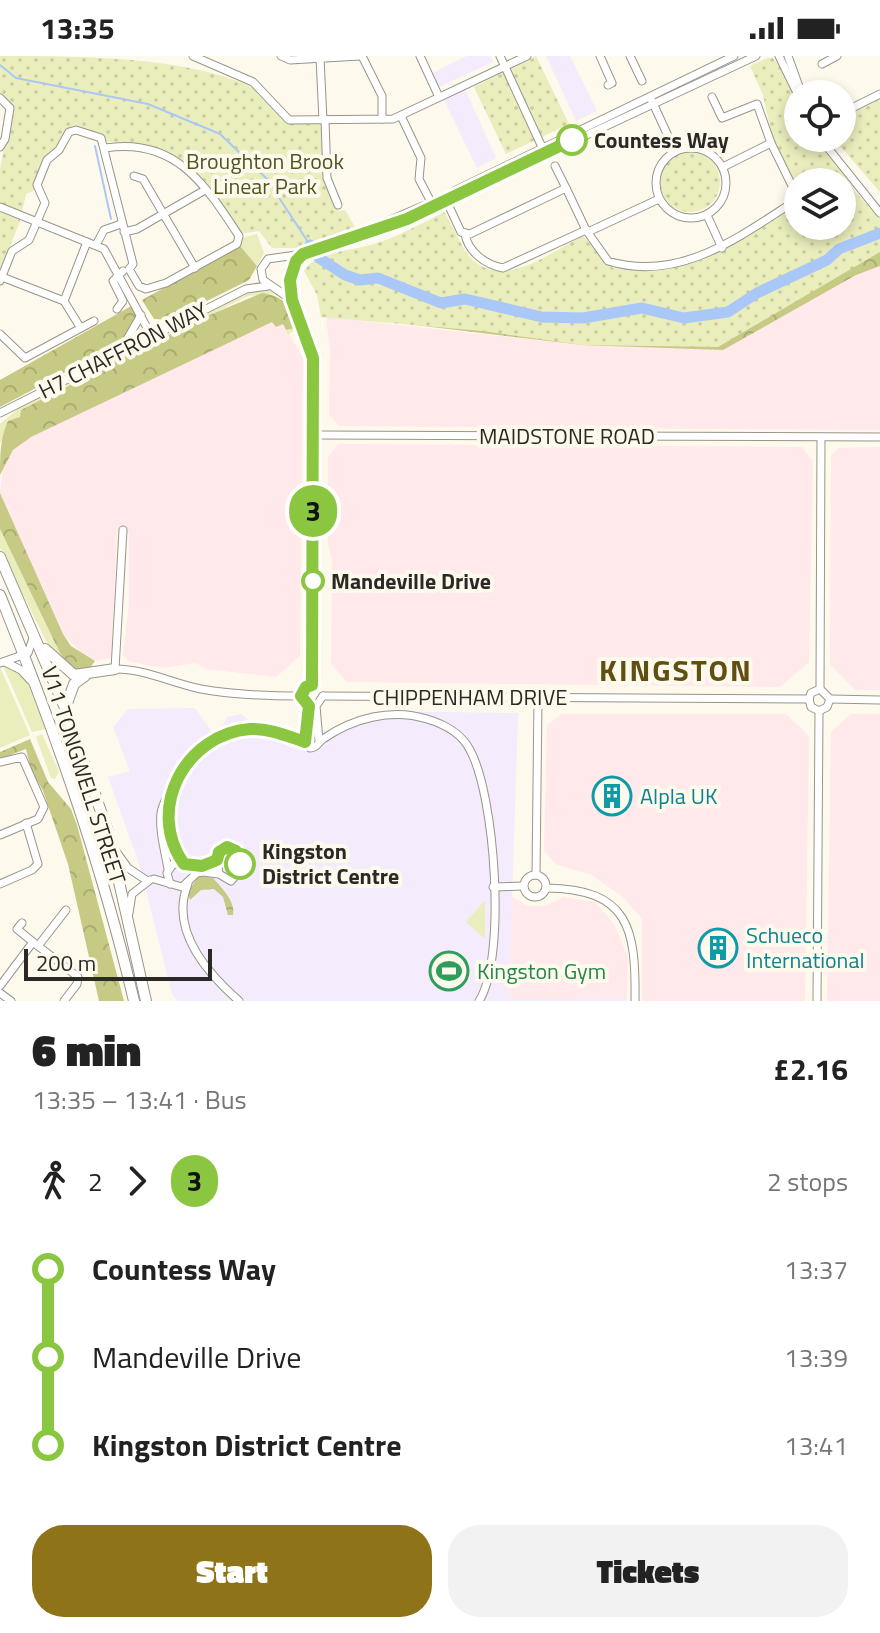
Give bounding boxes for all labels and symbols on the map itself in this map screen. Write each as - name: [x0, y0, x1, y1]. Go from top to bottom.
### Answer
- place label: Countess Way: [594, 123, 729, 157]
- marker: Countess Way: [557, 125, 587, 155]
- park label: Broughton Brook Linear Park: [186, 144, 344, 203]
- street label: H7 CHAFFRON WAY: [33, 293, 214, 407]
- street label: MAIDSTONE ROAD: [479, 419, 655, 453]
- line badge: 3: [287, 485, 339, 537]
- place label: Mandeville Drive: [331, 564, 491, 598]
- marker: Mandeville Drive: [302, 570, 324, 592]
- district label: KINGSTON: [599, 647, 753, 693]
- street label: V11 TONGWELL STREET: [33, 662, 135, 889]
- street label: CHIPPENHAM DRIVE: [373, 680, 567, 714]
- building icon: Alpla UK: [591, 775, 633, 817]
- place label: Alpla UK: [640, 779, 718, 813]
- place label: Kingston District Centre: [262, 834, 399, 893]
- marker: Kingston District Centre: [225, 849, 255, 879]
- place label: Schueco International: [746, 918, 865, 977]
- building icon: Schueco International: [697, 927, 739, 969]
- scale bar: [24, 945, 212, 981]
- sports icon: Kingston Gym: [428, 950, 470, 992]
- place label: Kingston Gym: [477, 954, 606, 988]

